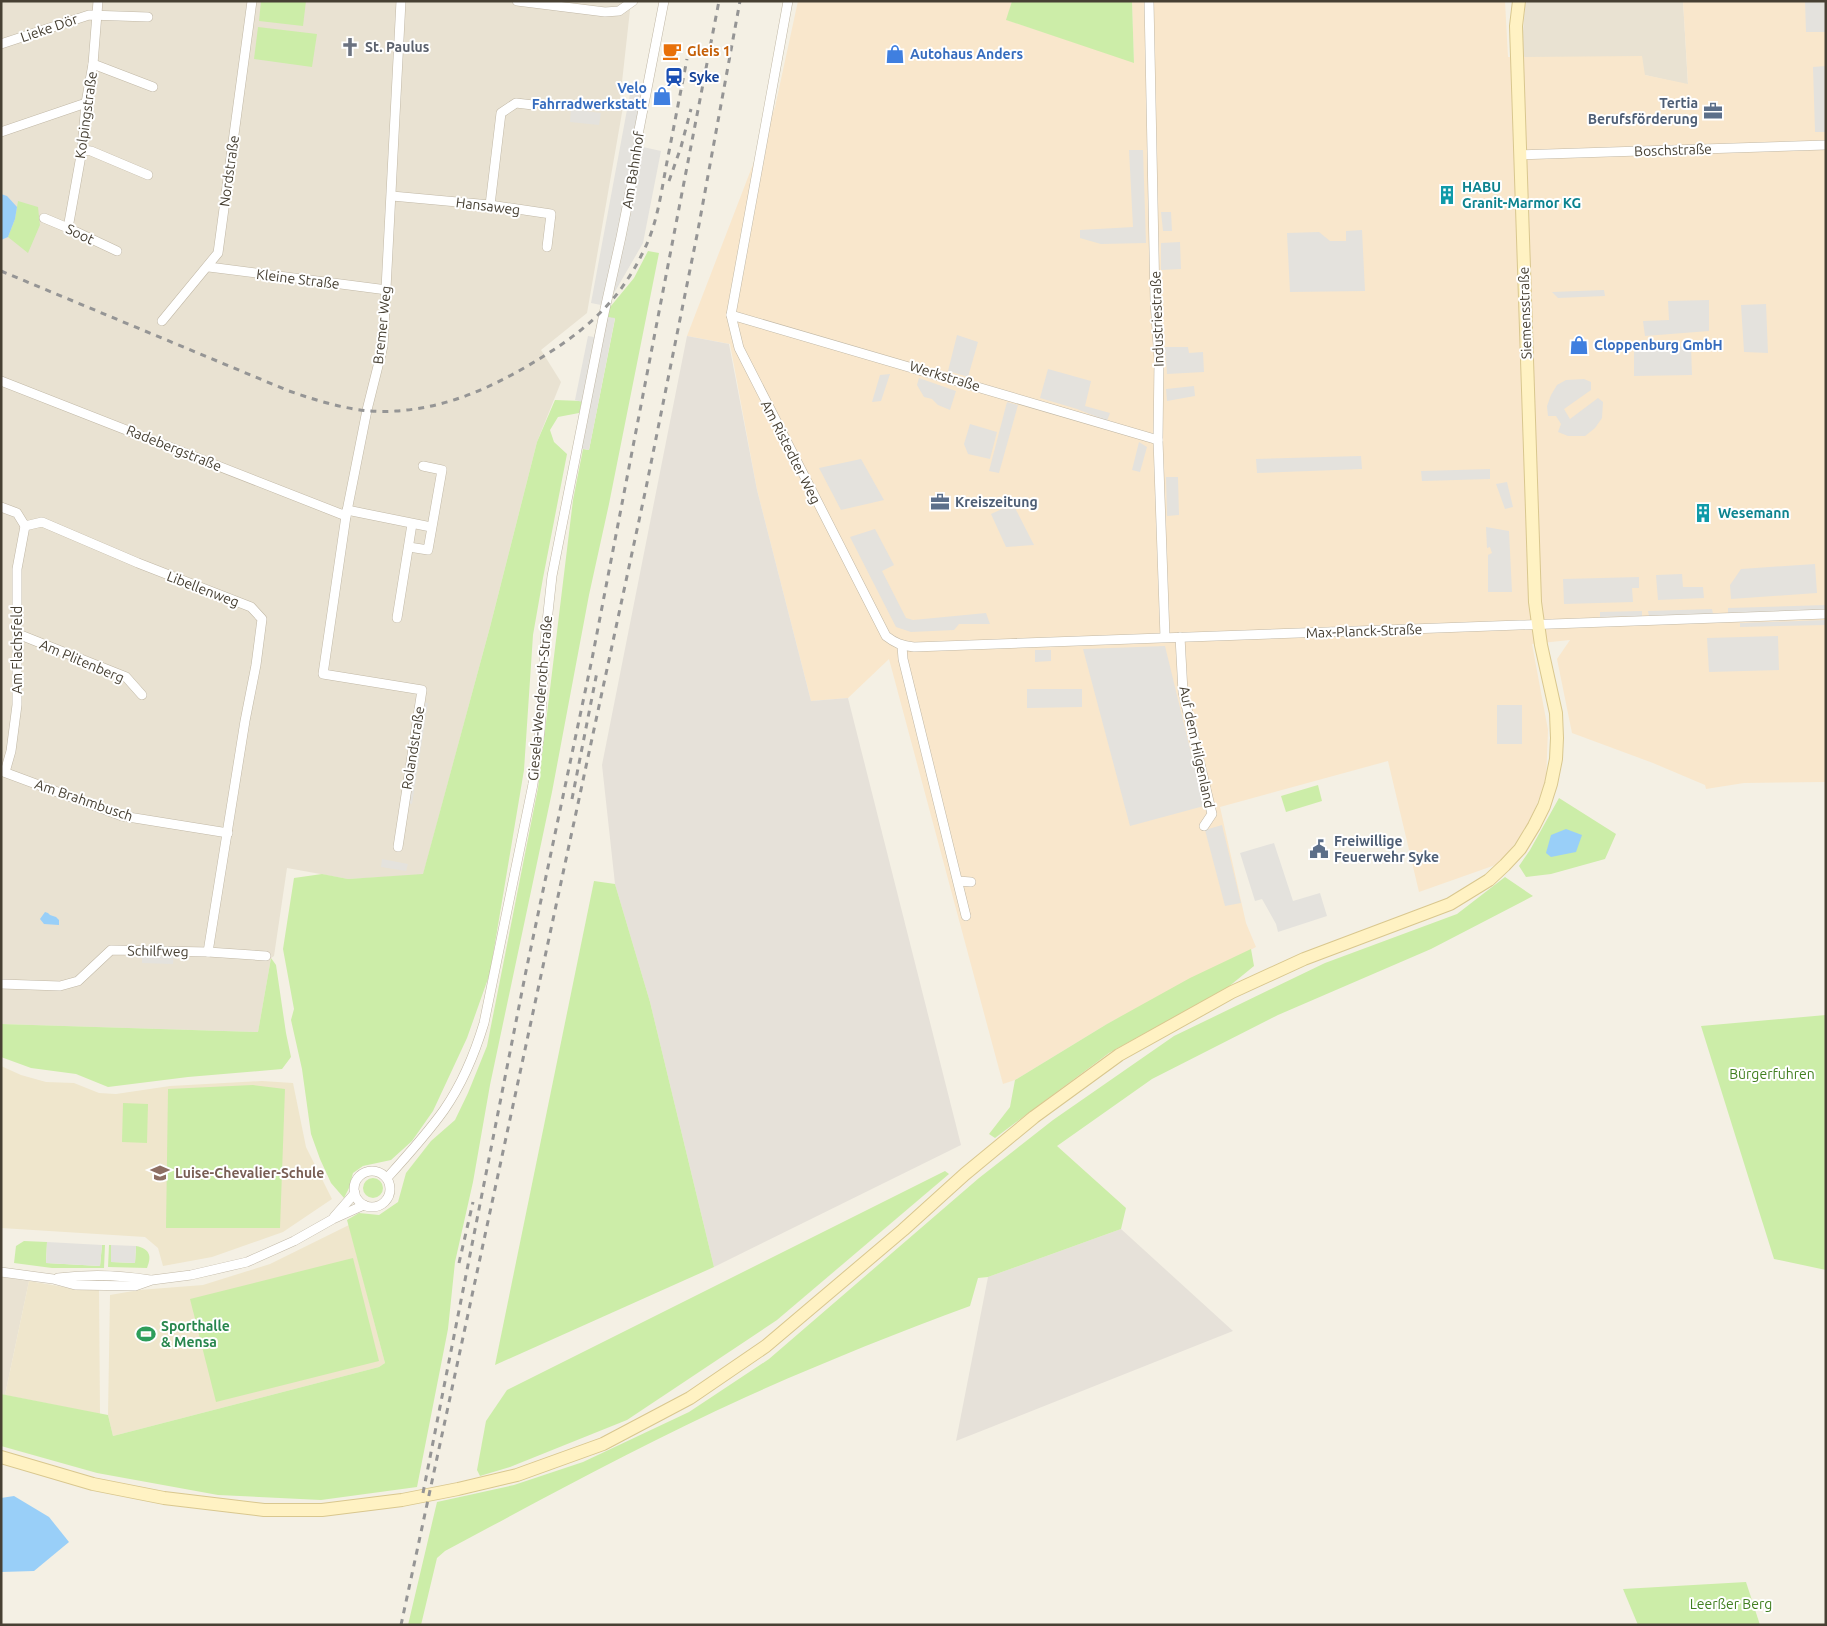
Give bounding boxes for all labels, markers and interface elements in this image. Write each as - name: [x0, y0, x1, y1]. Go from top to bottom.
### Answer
- street label: Lieke Dör: [18, 11, 80, 45]
- church icon: St. Paulus: [339, 36, 361, 58]
- place label: St. Paulus: [365, 39, 430, 55]
- cafe icon: Gleis 1: [661, 40, 683, 62]
- place label: Gleis 1: [687, 43, 731, 59]
- shop icon: Autohaus Anders: [884, 43, 906, 65]
- place label: Autohaus Anders: [910, 46, 1023, 62]
- station icon: Syke: [663, 66, 685, 88]
- place label: Syke: [689, 69, 720, 85]
- street label: Kolpingstraße: [72, 70, 100, 160]
- place label: Velo Fahrradwerkstatt: [532, 80, 647, 112]
- shop icon: Velo Fahrradwerkstatt: [651, 85, 673, 107]
- place label: Tertia Berufsförderung: [1588, 95, 1698, 127]
- office icon: Tertia Berufsförderung: [1702, 100, 1724, 122]
- street label: Am Bahnhof: [619, 130, 647, 210]
- street label: Nordstraße: [216, 134, 242, 208]
- street label: Boschstraße: [1634, 141, 1712, 159]
- place label: HABU Granit-Marmor KG: [1462, 179, 1581, 211]
- building icon: HABU Granit-Marmor KG: [1436, 184, 1458, 206]
- street label: Hansaweg: [455, 194, 521, 218]
- street label: Soot: [63, 221, 97, 248]
- street label: Kleine Straße: [255, 266, 341, 292]
- street label: Siemensstraße: [1515, 266, 1535, 360]
- street label: Industriestraße: [1147, 271, 1167, 367]
- street label: Bremer Weg: [370, 285, 394, 365]
- shop icon: Cloppenburg GmbH: [1568, 334, 1590, 356]
- place label: Cloppenburg GmbH: [1594, 337, 1723, 353]
- street label: Werkstraße: [908, 358, 982, 394]
- street label: Am Ristedter Weg: [758, 397, 824, 507]
- street label: Radebergstraße: [124, 422, 224, 474]
- office icon: Kreiszeitung: [929, 491, 951, 513]
- place label: Kreiszeitung: [955, 494, 1038, 510]
- building icon: Wesemann: [1692, 502, 1714, 524]
- place label: Wesemann: [1718, 505, 1790, 521]
- street label: Libellenweg: [165, 568, 241, 610]
- street label: Am Flachsfeld: [9, 606, 25, 694]
- street label: Giesela-Wenderoth-Straße: [525, 615, 555, 781]
- street label: Max-Planck-Straße: [1305, 621, 1423, 641]
- street label: Am Plitenberg: [37, 636, 127, 686]
- street label: Auf dem Hilgenland: [1176, 684, 1218, 810]
- street label: Rolandstraße: [399, 705, 427, 791]
- street label: Am Brahmbusch: [33, 776, 135, 824]
- place label: Freiwillige Feuerwehr Syke: [1334, 833, 1439, 865]
- public building icon: Freiwillige Feuerwehr Syke: [1308, 838, 1330, 860]
- street label: Schilfweg: [127, 942, 189, 960]
- park label: Bürgerfuhren: [1729, 1066, 1815, 1082]
- school or university icon: Luise-Chevalier-Schule: [149, 1162, 171, 1184]
- place label: Luise-Chevalier-Schule: [175, 1165, 324, 1181]
- place label: Sporthalle & Mensa: [161, 1318, 230, 1350]
- sports icon: Sporthalle & Mensa: [135, 1323, 157, 1345]
- park label: Leerßer Berg: [1690, 1596, 1772, 1612]

